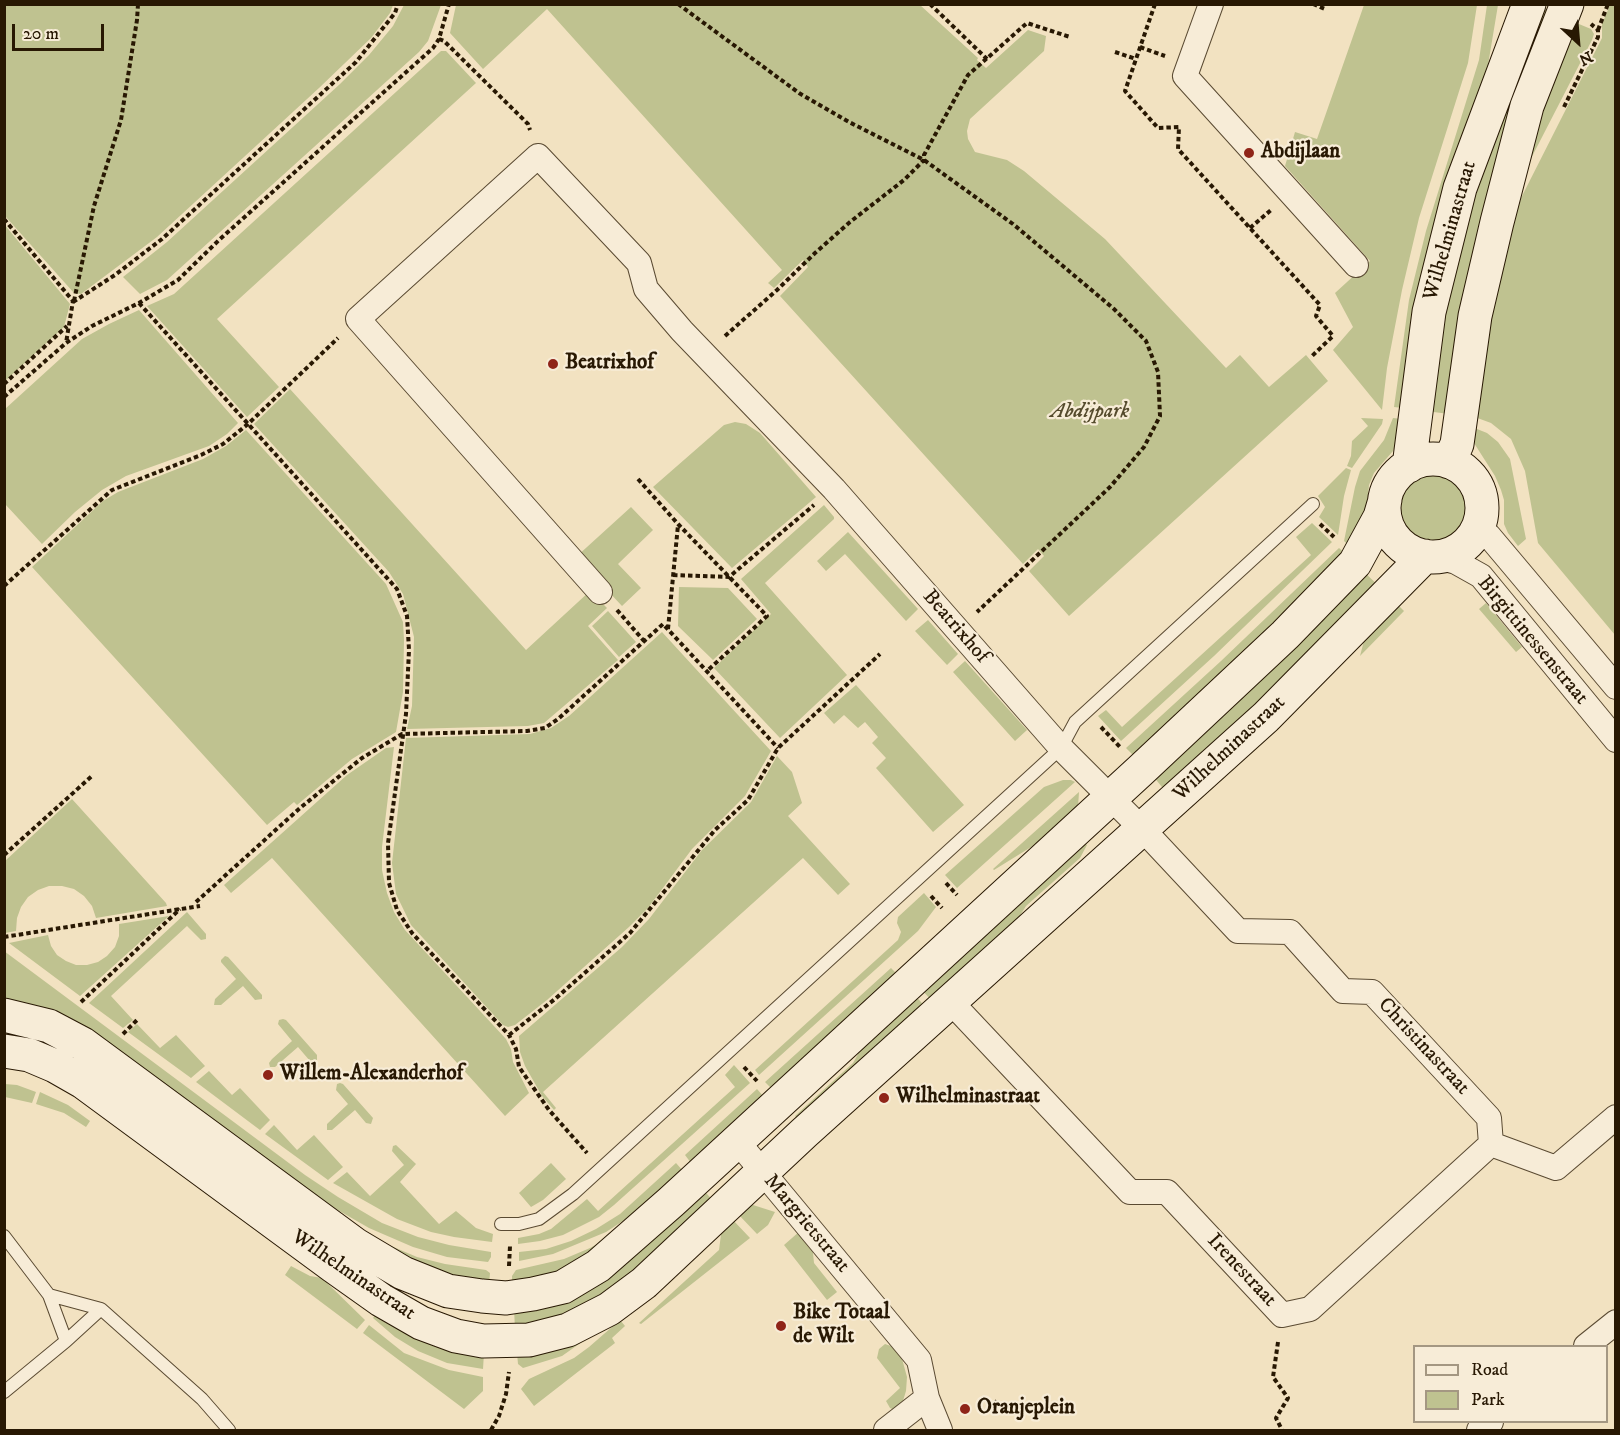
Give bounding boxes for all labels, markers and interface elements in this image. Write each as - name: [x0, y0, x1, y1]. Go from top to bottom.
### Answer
- scale bar: [15, 12, 106, 50]
- north arrow: [1548, 12, 1608, 72]
- text: 20 m: [23, 23, 59, 45]
- text: N: [1576, 46, 1596, 70]
- place label: Abdijlaan: [1261, 140, 1340, 166]
- marker: Abdijlaan: [1242, 146, 1256, 160]
- street label: Wilhelminastraat: [1419, 158, 1483, 304]
- place label: Beatrixhof: [565, 351, 654, 377]
- marker: Beatrixhof: [546, 357, 560, 371]
- park label: Abdijpark: [1051, 400, 1129, 426]
- street label: Birgittinessenstraat: [1471, 572, 1593, 710]
- street label: Beatrixhof: [916, 585, 994, 669]
- street label: Wilhelminastraat: [1169, 691, 1291, 807]
- street label: Christinastraat: [1372, 993, 1474, 1101]
- place label: Willem-Alexanderhof: [280, 1062, 463, 1088]
- marker: Willem-Alexanderhof: [261, 1068, 275, 1082]
- place label: Wilhelminastraat: [896, 1085, 1040, 1111]
- marker: Wilhelminastraat: [877, 1091, 891, 1105]
- street label: Margrietstraat: [757, 1170, 855, 1278]
- street label: Wilhelminastraat: [286, 1225, 420, 1327]
- street label: Irenestraat: [1201, 1229, 1281, 1313]
- place label: Bike Totaal de Wilt: [793, 1301, 890, 1351]
- marker: Bike Totaal de Wilt: [774, 1319, 788, 1333]
- legend: [1413, 1345, 1608, 1423]
- text: Road: [1471, 1359, 1508, 1381]
- text: Park: [1471, 1389, 1505, 1411]
- place label: Oranjeplein: [977, 1396, 1075, 1422]
- marker: Oranjeplein: [958, 1402, 972, 1416]

